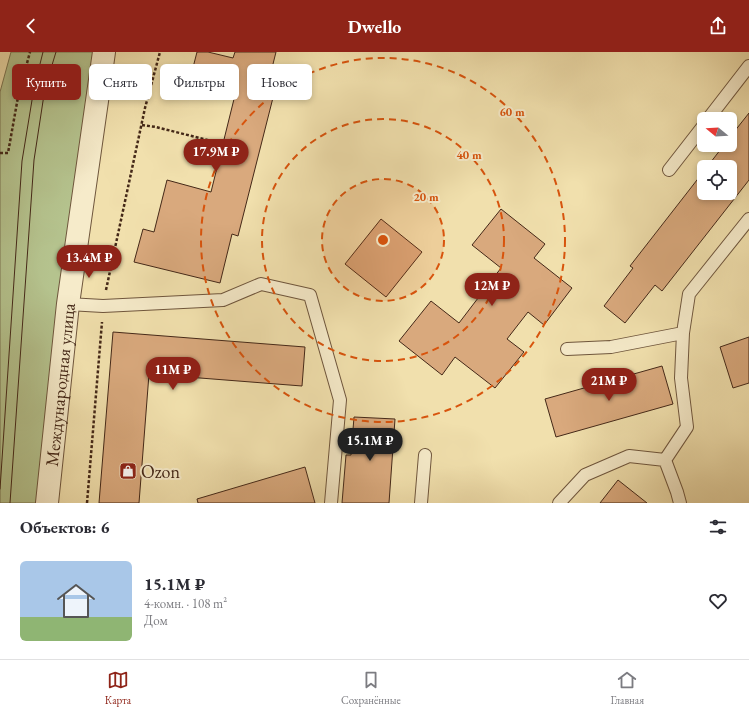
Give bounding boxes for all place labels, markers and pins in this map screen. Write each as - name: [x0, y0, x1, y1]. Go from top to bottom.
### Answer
- pin: 17.9M ₽: [179, 139, 253, 173]
- centre of rings: [376, 233, 390, 247]
- pin: 13.4M ₽: [52, 245, 126, 279]
- pin: 12M ₽: [464, 273, 520, 307]
- pin: 11M ₽: [145, 357, 201, 391]
- pin: 21M ₽: [581, 368, 637, 402]
- pin: 15.1M ₽: [333, 428, 407, 462]
- place label: Ozon: [141, 460, 180, 483]
- shop icon: Ozon: [118, 461, 138, 481]

